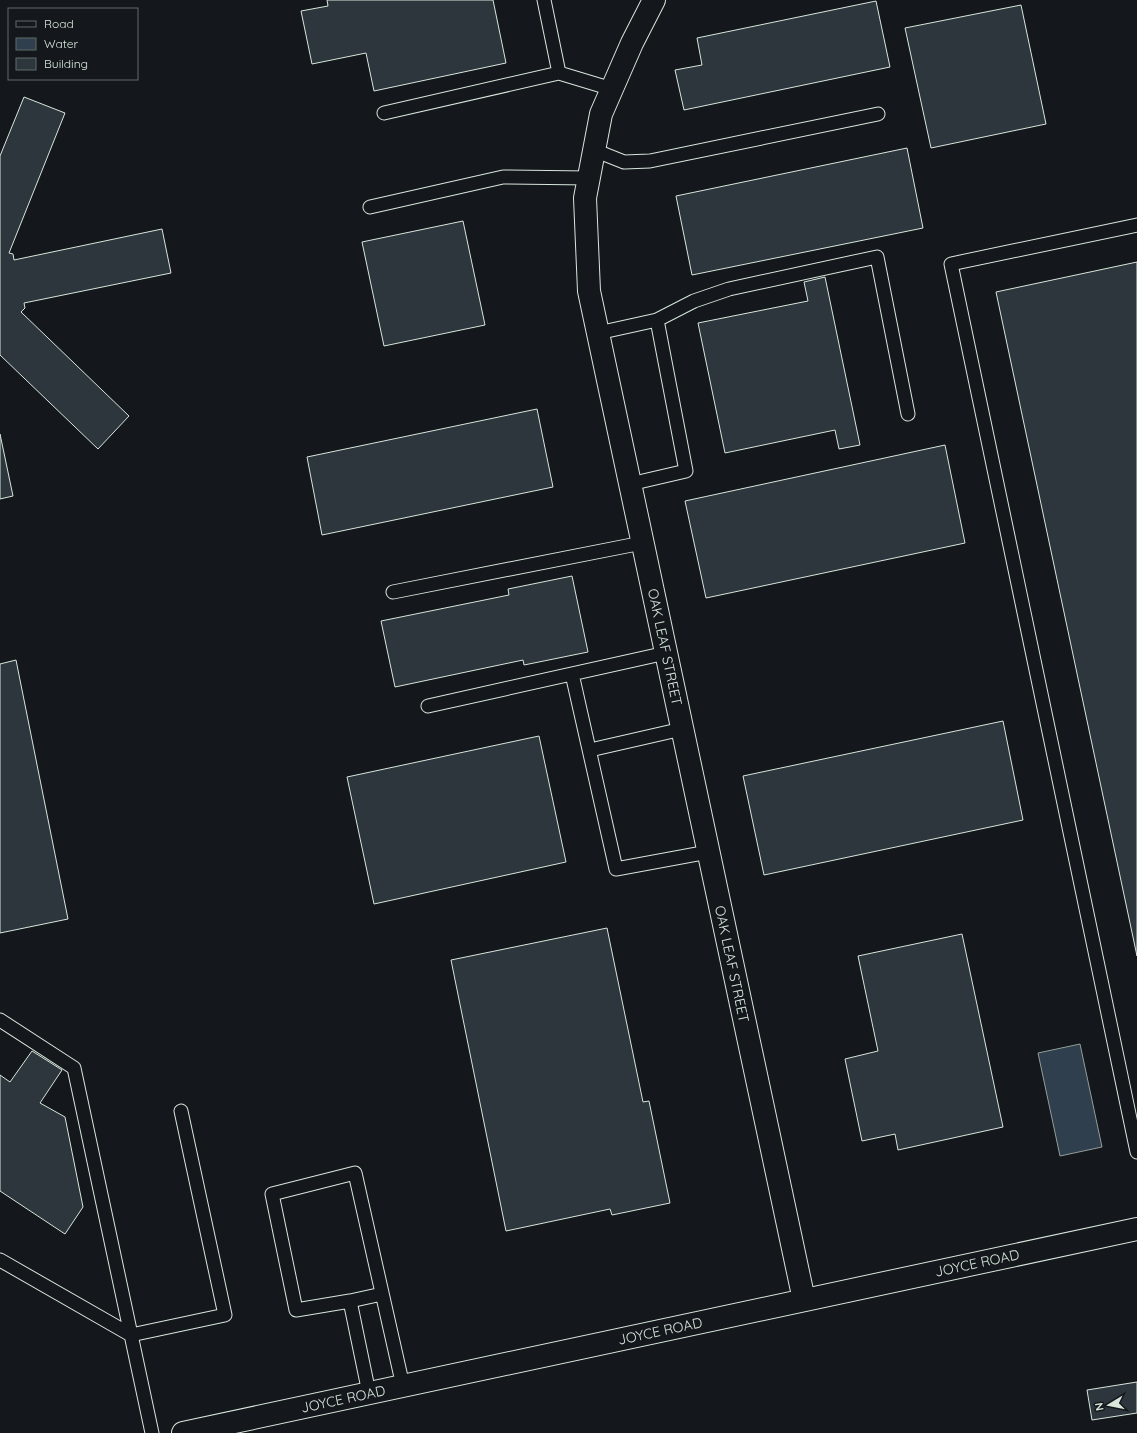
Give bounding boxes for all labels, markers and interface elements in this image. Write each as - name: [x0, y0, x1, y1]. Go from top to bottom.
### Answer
- legend: [8, 8, 138, 80]
- text: Road: [44, 16, 74, 31]
- text: Water: [44, 36, 79, 51]
- text: Building: [44, 56, 88, 71]
- street label: OAK LEAF STREET: [644, 587, 686, 707]
- street label: OAK LEAF STREET: [711, 904, 753, 1024]
- street label: JOYCE ROAD: [933, 1245, 1021, 1281]
- street label: JOYCE ROAD: [616, 1313, 704, 1349]
- street label: JOYCE ROAD: [299, 1381, 387, 1417]
- north arrow: [1089, 1385, 1129, 1425]
- text: N: [1092, 1402, 1107, 1412]

